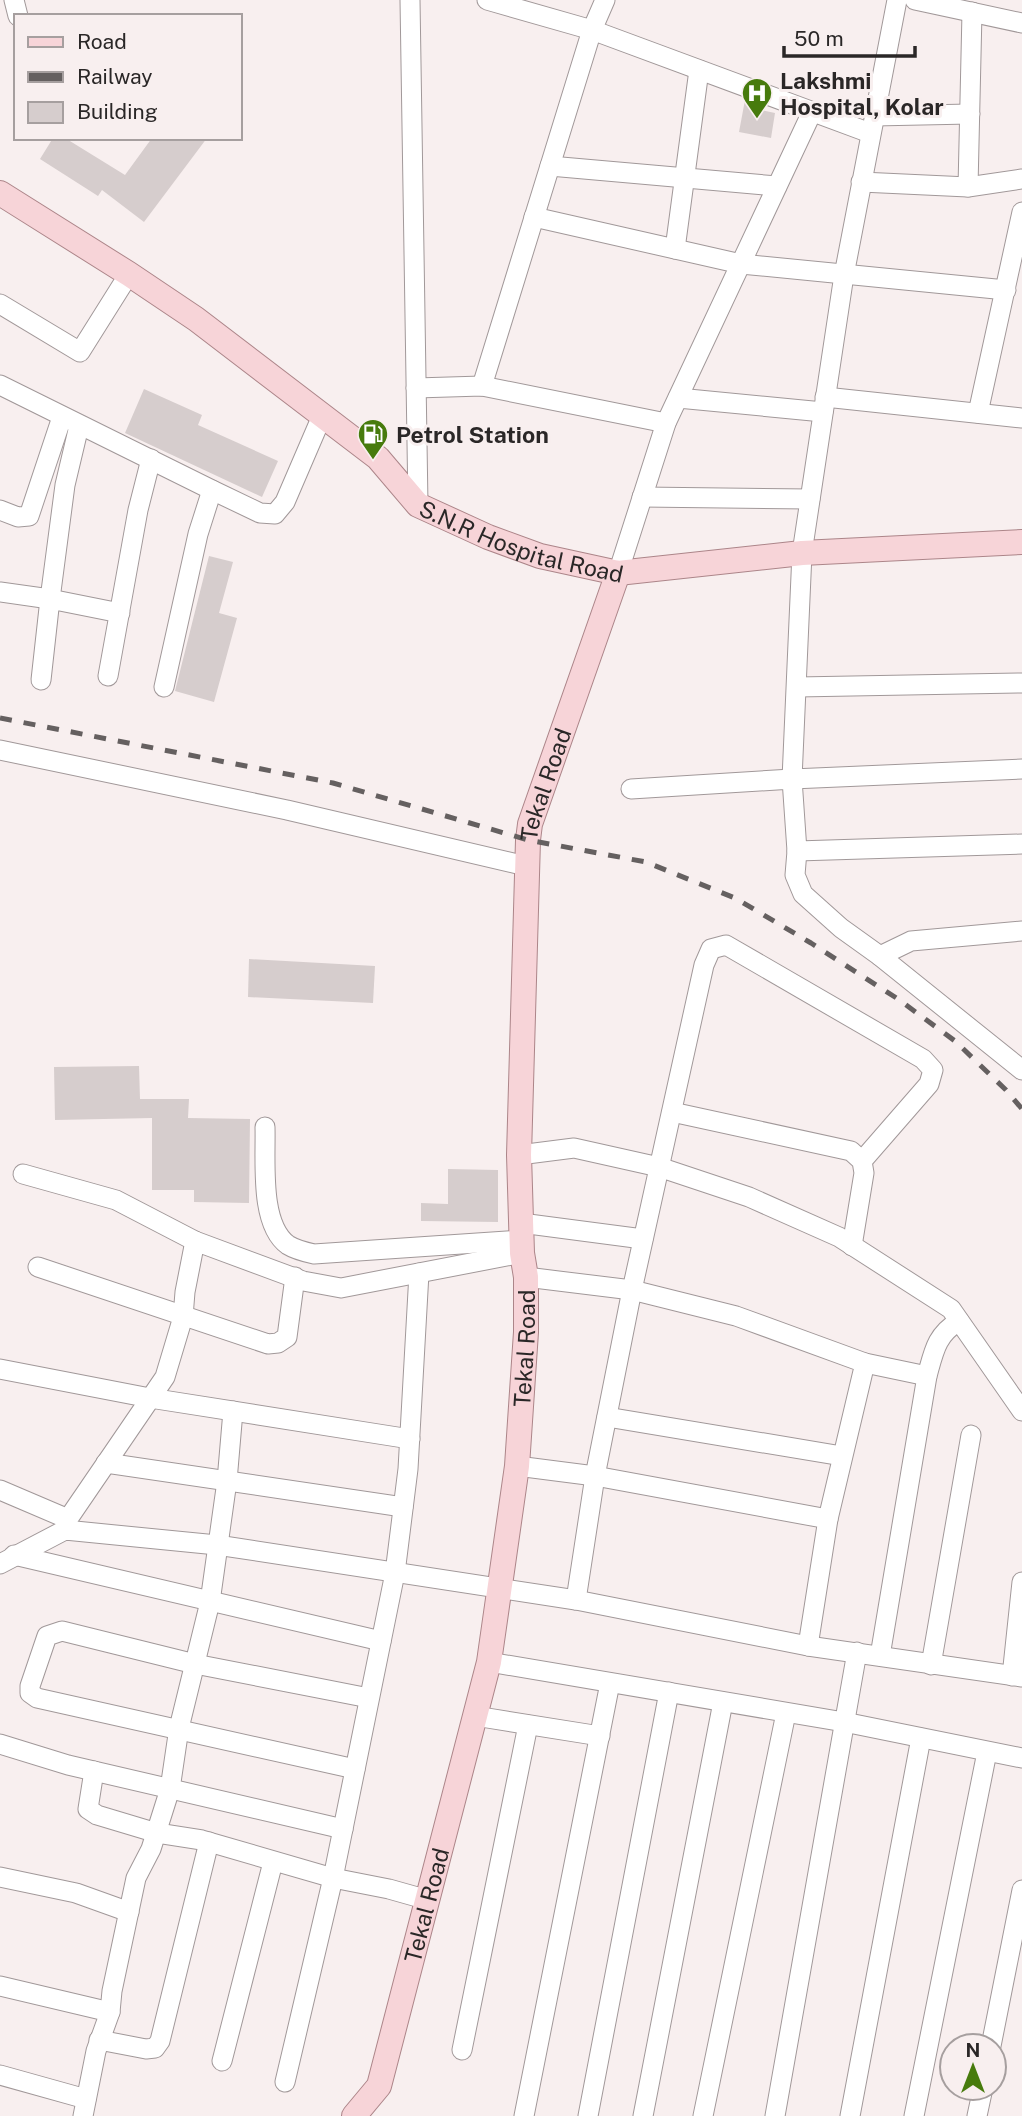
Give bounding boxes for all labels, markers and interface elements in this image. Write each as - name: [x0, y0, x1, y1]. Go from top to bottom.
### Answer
- legend: [14, 14, 242, 140]
- scale bar: [784, 14, 915, 58]
- text: 50 m: [794, 26, 844, 51]
- text: Road: [77, 29, 127, 54]
- text: Railway: [77, 64, 153, 89]
- place label: Lakshmi Hospital, Kolar: [780, 67, 944, 120]
- hospital icon: Lakshmi Hospital, Kolar: [740, 76, 774, 120]
- text: Building: [77, 99, 158, 124]
- fuel station icon: Petrol Station: [356, 417, 390, 461]
- place label: Petrol Station: [396, 421, 549, 448]
- street label: S.N.R Hospital Road: [415, 494, 626, 587]
- street label: Tekal Road: [515, 724, 576, 842]
- street label: Tekal Road: [507, 1290, 540, 1408]
- street label: Tekal Road: [398, 1845, 454, 1965]
- north arrow: [938, 2032, 1008, 2102]
- text: N: [966, 2039, 980, 2061]

